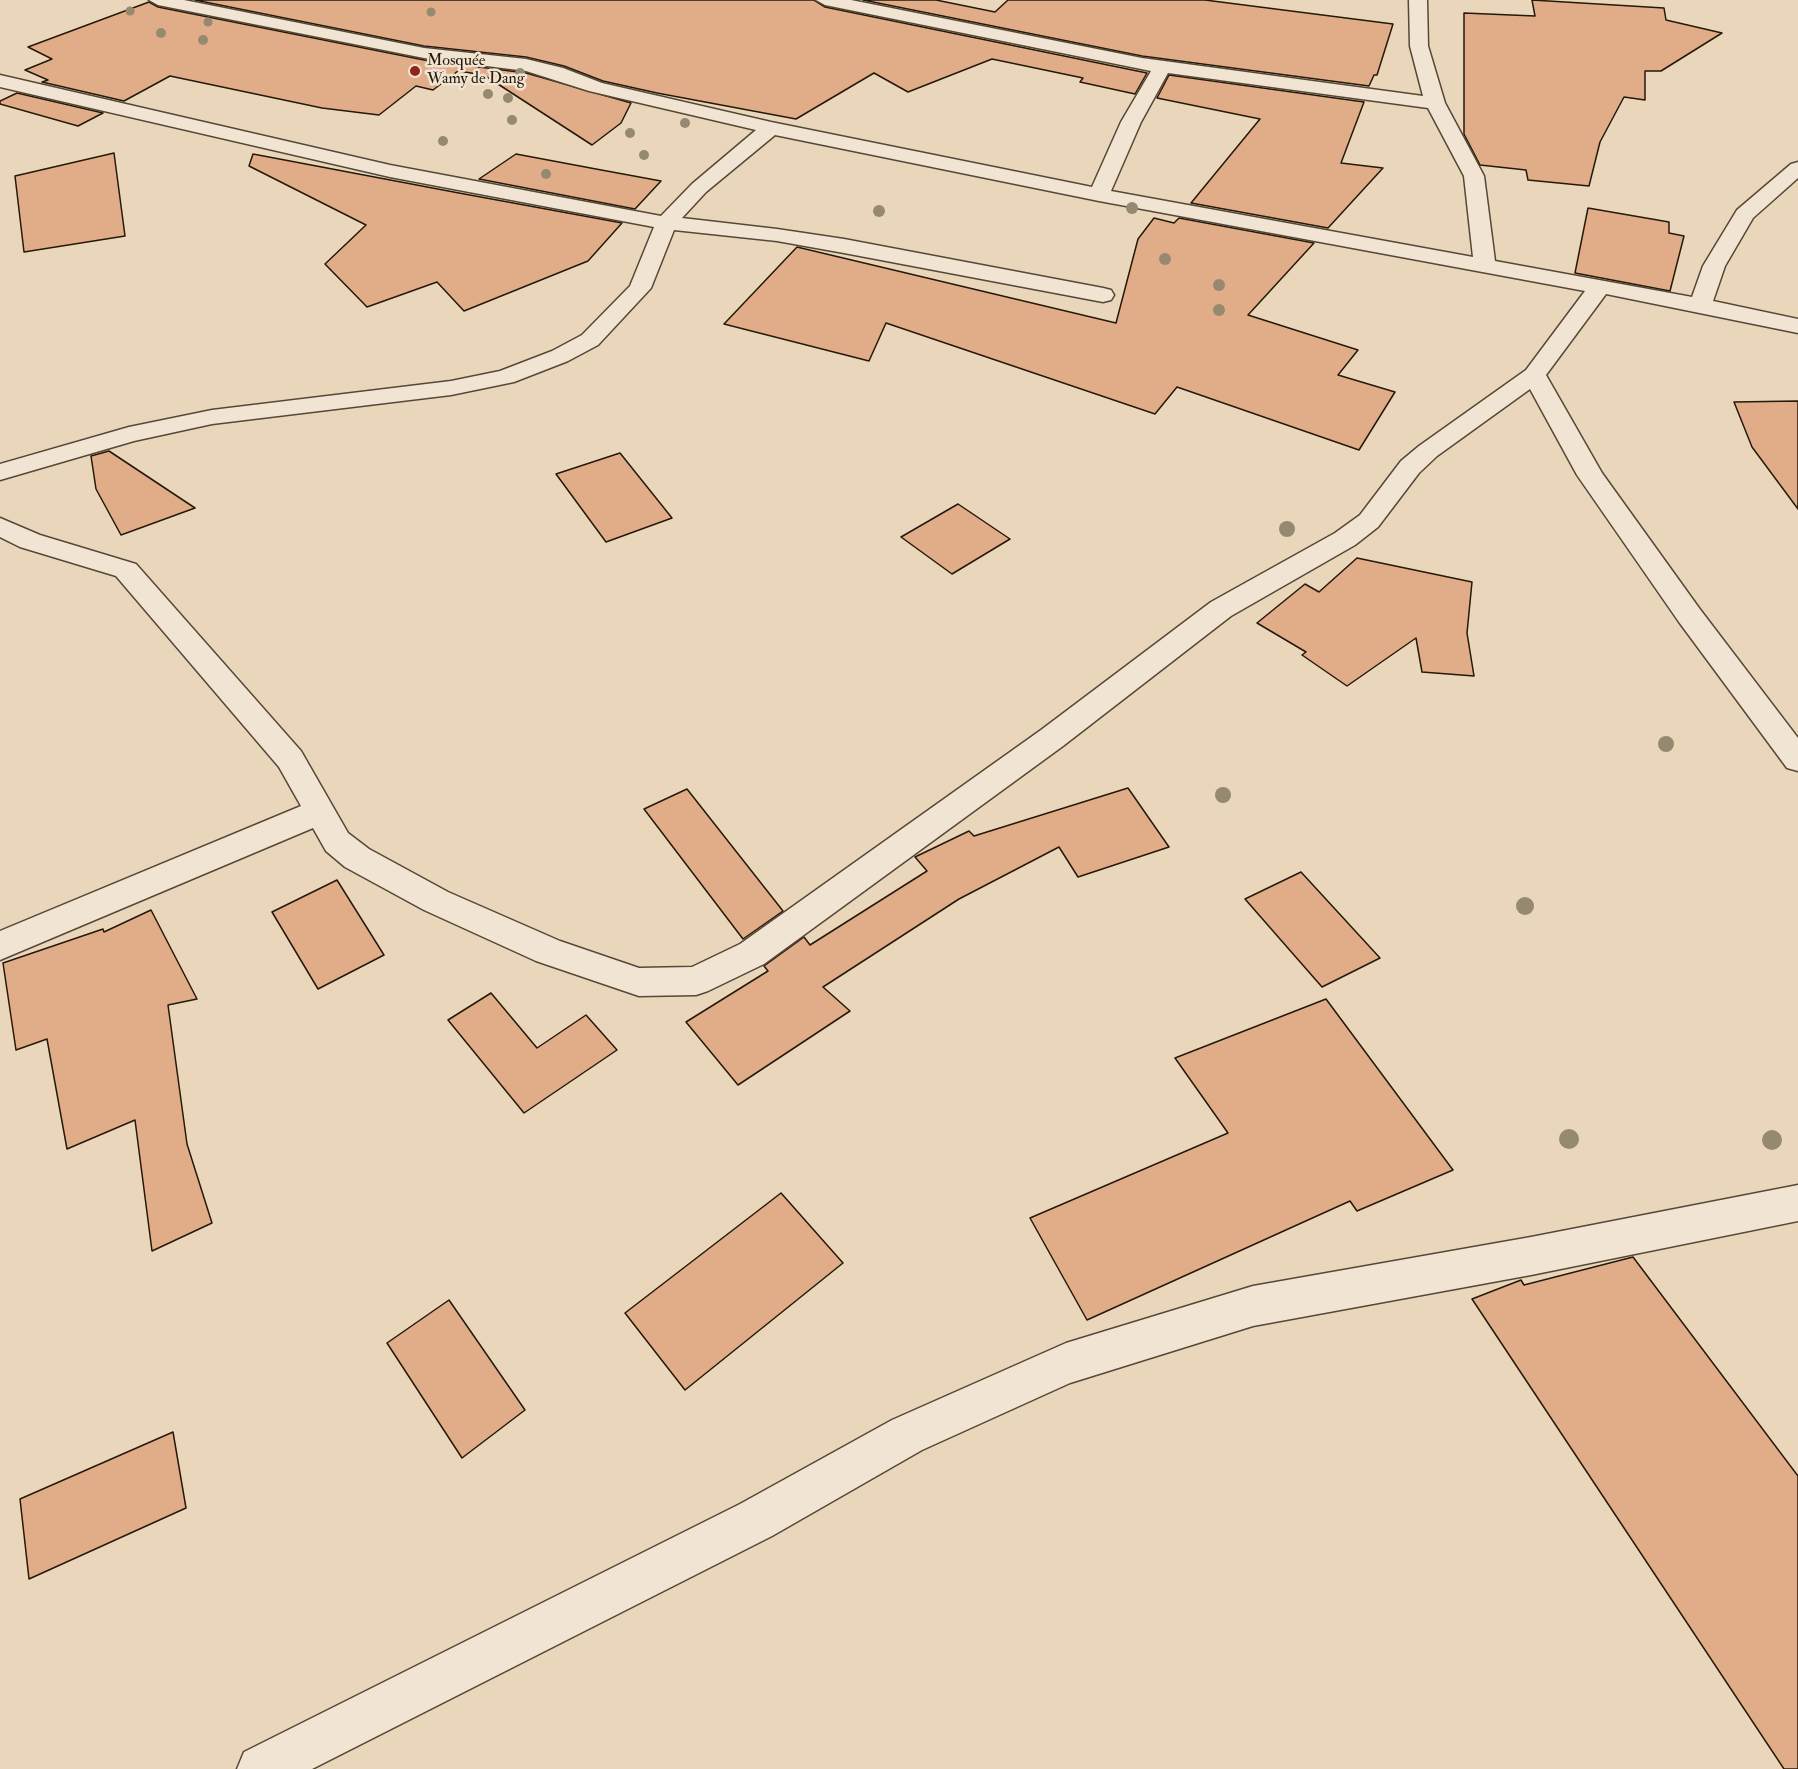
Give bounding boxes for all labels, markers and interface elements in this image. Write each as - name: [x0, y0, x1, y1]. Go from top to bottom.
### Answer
- place label: Mosquée Wamy de Dang: [427, 52, 525, 90]
- marker: Mosquée Wamy de Dang: [408, 64, 422, 78]

